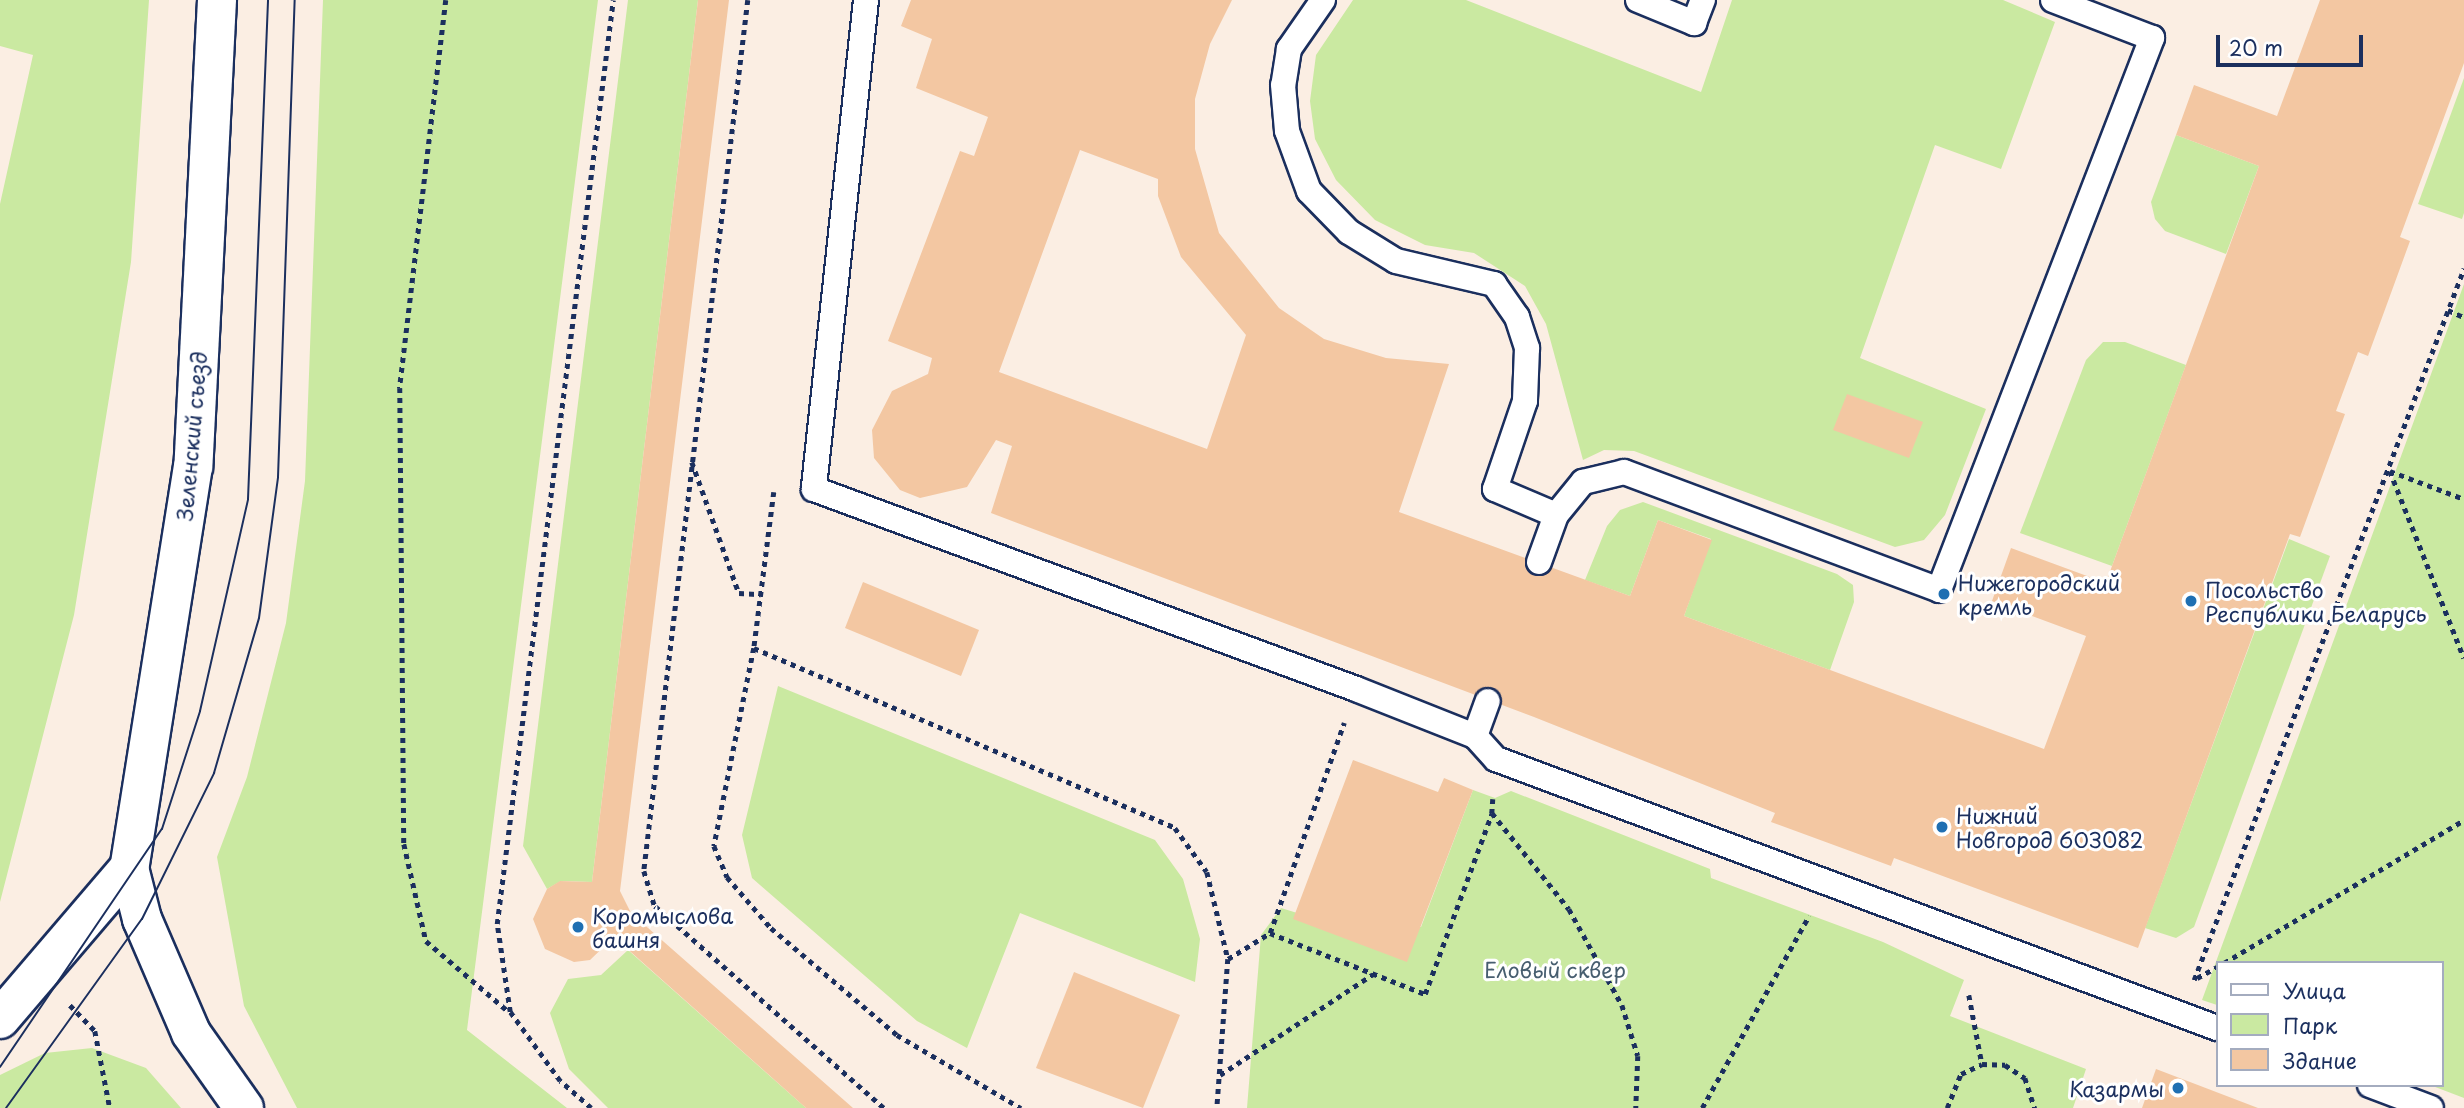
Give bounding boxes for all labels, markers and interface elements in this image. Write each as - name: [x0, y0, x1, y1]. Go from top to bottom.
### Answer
- scale bar: [2219, 21, 2366, 65]
- text: 20 m: [2229, 31, 2283, 63]
- street label: Зеленский съезд: [171, 349, 211, 523]
- place label: Нижегородский кремль: [1958, 569, 2120, 619]
- place label: Посольство Республики Беларусь: [2205, 576, 2428, 626]
- marker: Нижегородский кремль: [1936, 586, 1952, 602]
- marker: Посольство Республики Беларусь: [2183, 593, 2199, 609]
- place label: Нижний Новгород 603082: [1956, 802, 2144, 852]
- marker: Нижний Новгород 603082: [1934, 819, 1950, 835]
- place label: Коромыслова башня: [592, 902, 733, 952]
- marker: Коромыслова башня: [570, 919, 586, 935]
- park label: Еловый сквер: [1484, 956, 1626, 982]
- legend: [2216, 961, 2443, 1087]
- text: Улица: [2283, 974, 2346, 1006]
- text: Парк: [2283, 1009, 2337, 1041]
- text: Здание: [2283, 1044, 2357, 1076]
- place label: Казармы: [2069, 1075, 2164, 1101]
- marker: Казармы: [2170, 1080, 2186, 1096]

